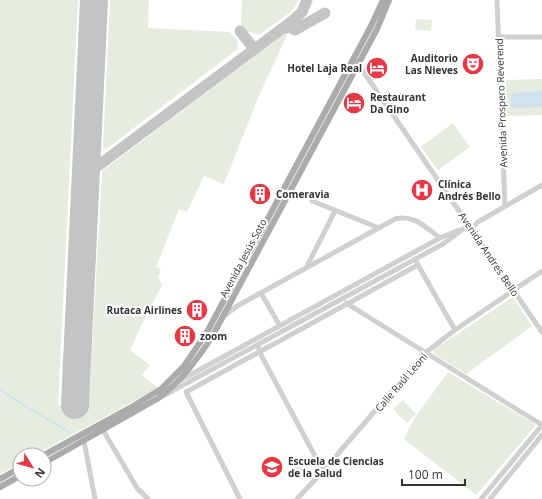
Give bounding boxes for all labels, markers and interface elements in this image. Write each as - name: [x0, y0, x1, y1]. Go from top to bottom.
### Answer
- street label: Avenida Prospero Reverend: [492, 38, 510, 168]
- place label: Auditorio Las Nieves: [405, 51, 458, 77]
- theatre icon: Auditorio Las Nieves: [460, 51, 486, 77]
- hotel icon: Hotel Laja Real: [364, 55, 390, 81]
- place label: Hotel Laja Real: [287, 61, 362, 75]
- hotel icon: Restaurant Da Gino: [341, 90, 367, 116]
- place label: Restaurant Da Gino: [370, 90, 427, 116]
- hospital icon: Clínica Andrés Bello: [409, 177, 435, 203]
- place label: Clínica Andrés Bello: [438, 177, 501, 203]
- building icon: Comeravia: [247, 181, 273, 207]
- place label: Comeravia: [276, 187, 330, 201]
- street label: Avenida Andres Bello: [456, 209, 522, 299]
- street label: Avenida Jesús Soto: [216, 216, 270, 300]
- building icon: Rutaca Airlines: [184, 297, 210, 323]
- place label: Rutaca Airlines: [107, 303, 182, 317]
- building icon: zoom: [172, 323, 198, 349]
- place label: zoom: [200, 329, 227, 343]
- street label: Calle Raúl Leoni: [372, 350, 430, 414]
- north arrow: [12, 447, 52, 487]
- school or university icon: Escuela de Ciencias de la Salud: [259, 454, 285, 480]
- place label: Escuela de Ciencias de la Salud: [288, 454, 384, 480]
- scale bar: [402, 461, 465, 487]
- text: N: [32, 465, 49, 481]
- text: 100 m: [408, 466, 443, 483]

